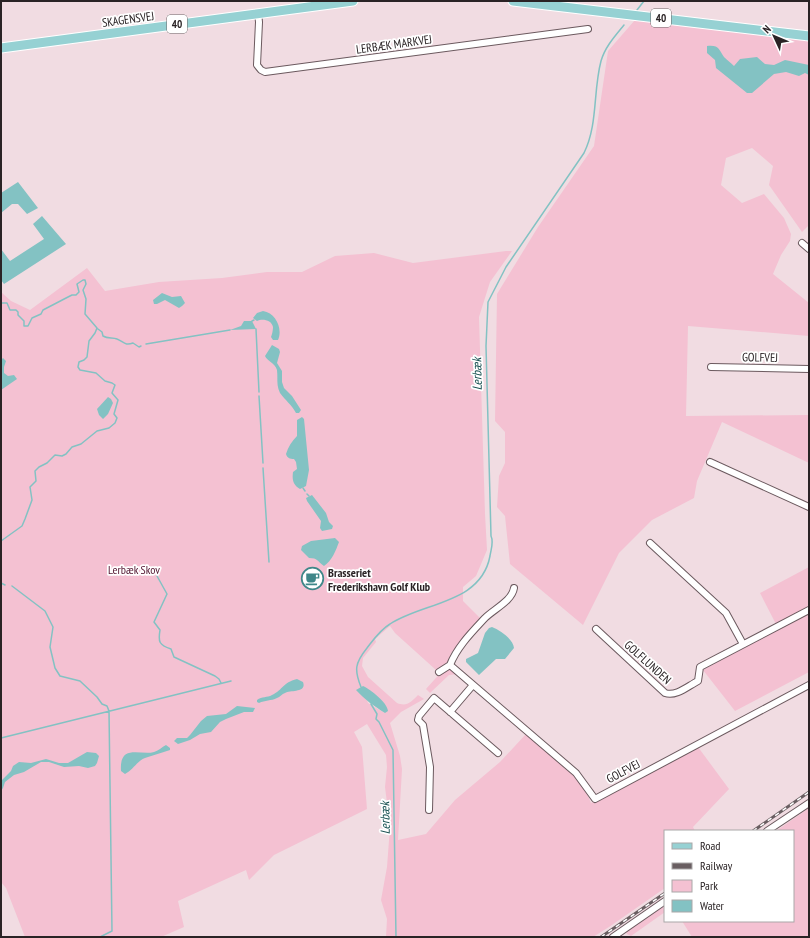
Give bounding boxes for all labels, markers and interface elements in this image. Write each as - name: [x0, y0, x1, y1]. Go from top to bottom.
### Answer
- street label: SKAGENSVEJ: [101, 8, 155, 30]
- road number: 40: [651, 9, 671, 27]
- road number: 40: [167, 15, 187, 33]
- north arrow: [754, 16, 794, 56]
- text: N: [760, 22, 774, 36]
- street label: LERBÆK MARKVEJ: [355, 31, 433, 57]
- street label: GOLFVEJ: [742, 349, 778, 365]
- water label: Lerbæk: [468, 356, 486, 391]
- park label: Lerbæk Skov: [108, 562, 160, 577]
- place label: Brasseriet Frederikshavn Golf Klub: [328, 565, 431, 594]
- cafe icon: Brasseriet Frederikshavn Golf Klub: [300, 566, 326, 592]
- street label: GOLFLUNDEN: [621, 637, 675, 687]
- street label: GOLFVEJ: [604, 756, 643, 786]
- water label: Lerbæk: [376, 800, 394, 835]
- legend: [664, 830, 794, 922]
- text: Road: [700, 838, 720, 853]
- text: Railway: [700, 858, 733, 873]
- text: Park: [700, 878, 718, 893]
- text: Water: [700, 898, 725, 913]

